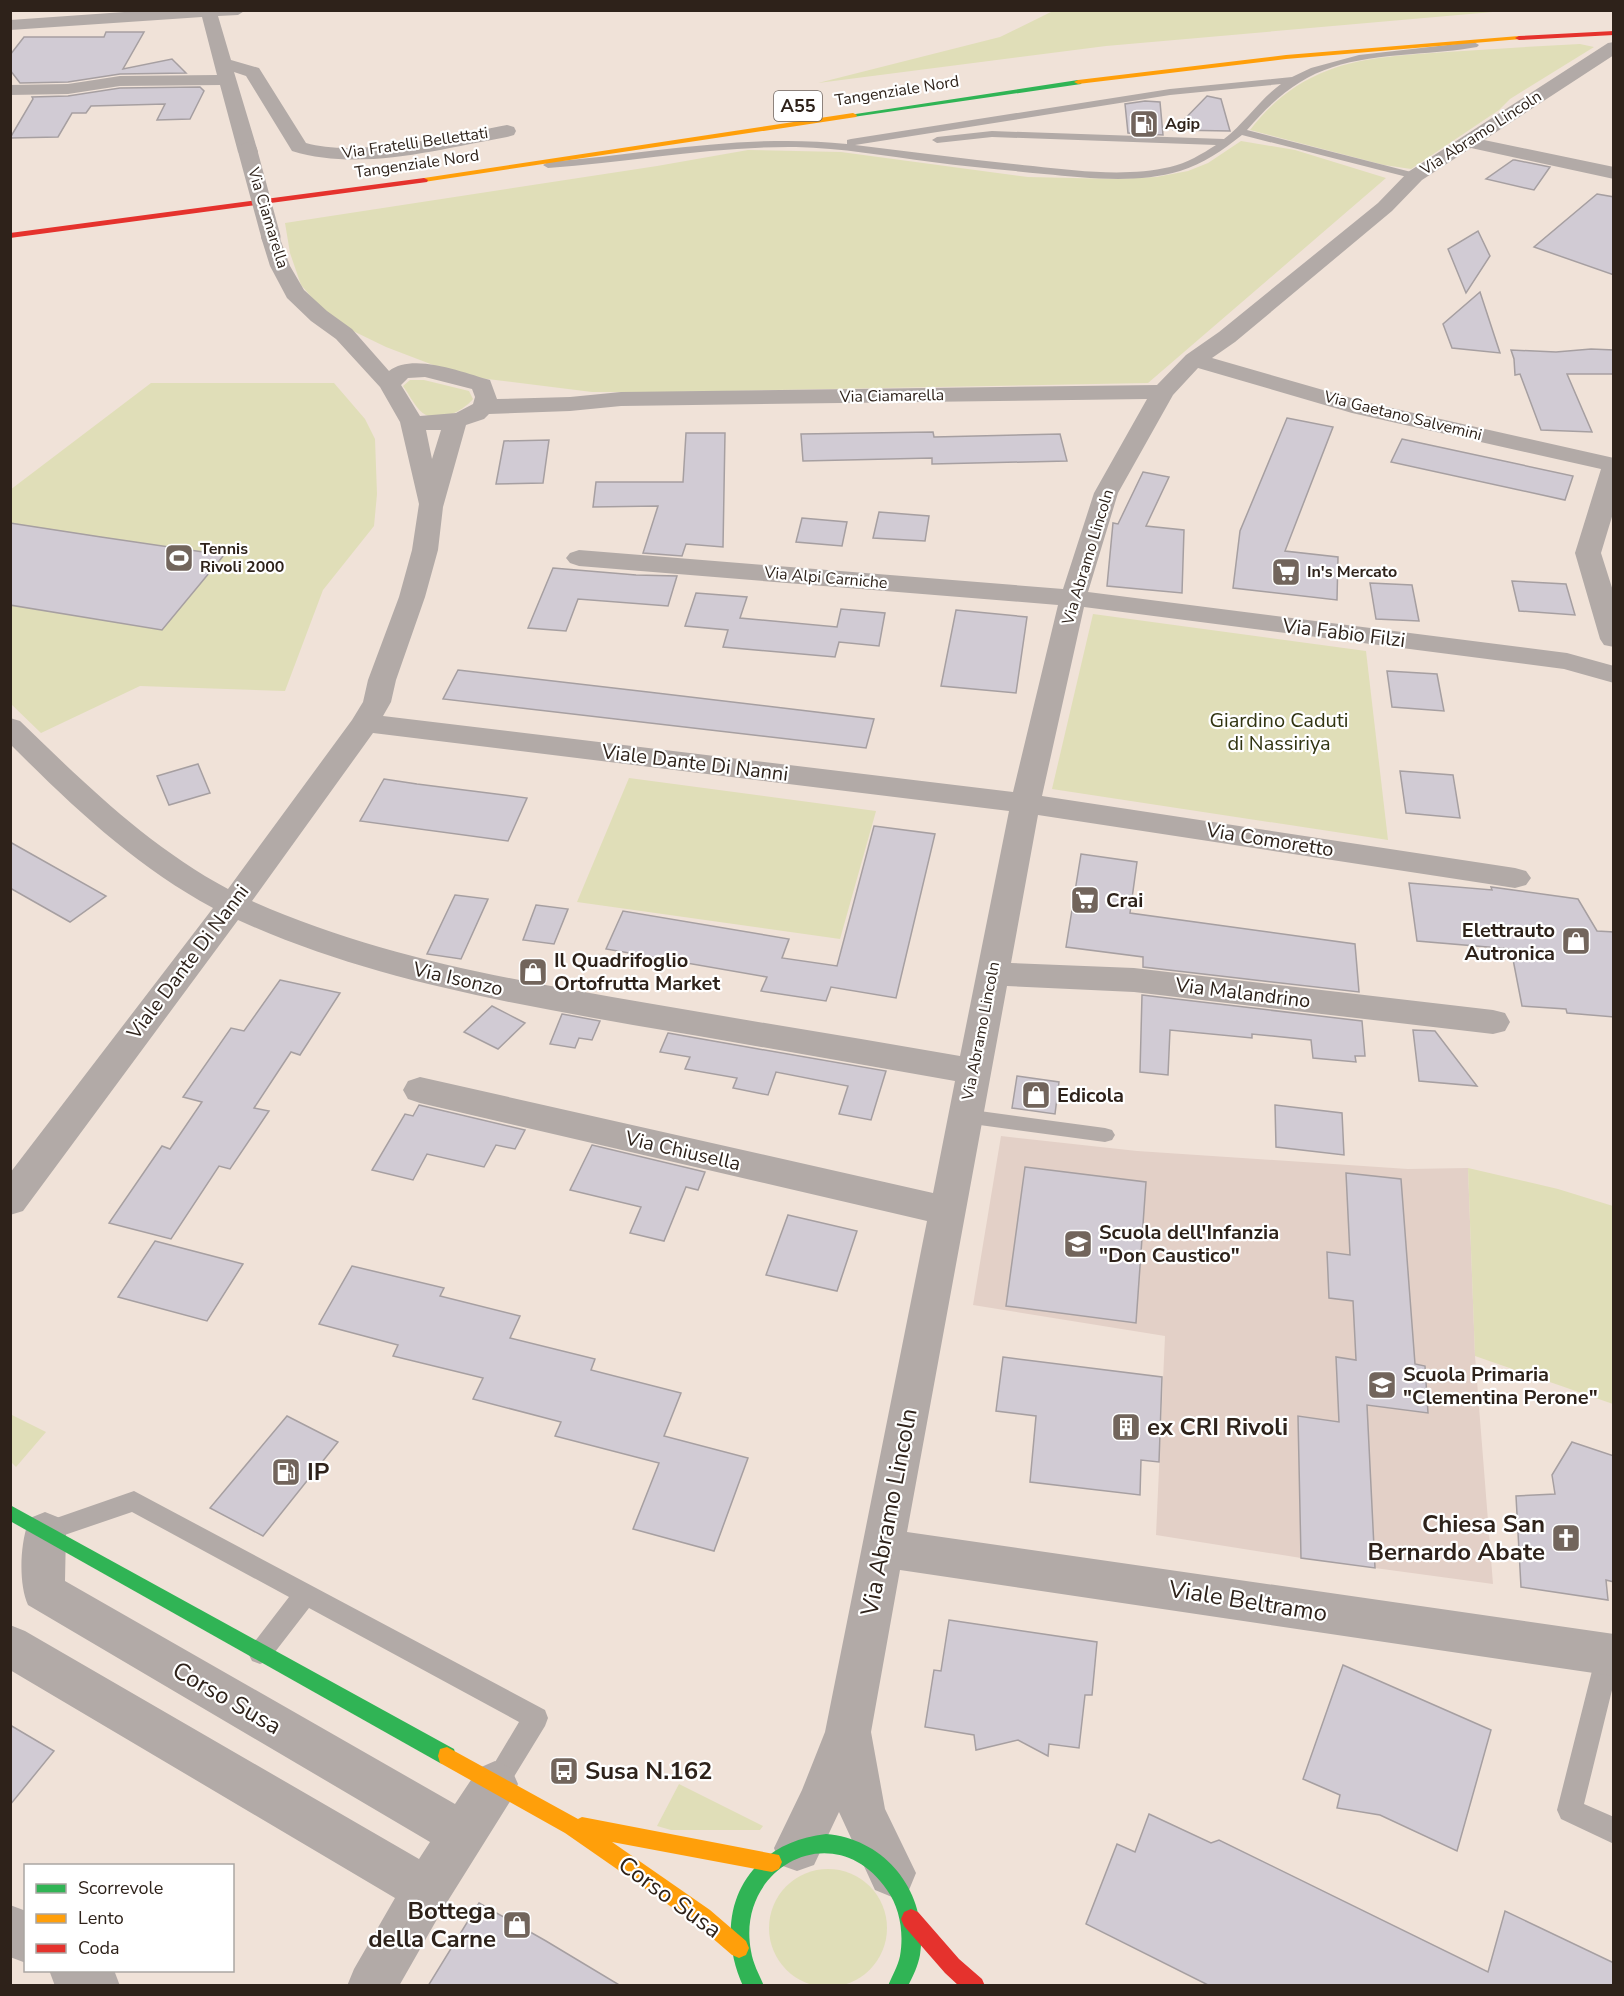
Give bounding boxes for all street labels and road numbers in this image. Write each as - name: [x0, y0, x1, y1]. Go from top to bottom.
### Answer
- street label: Tangenziale Nord: [833, 70, 961, 112]
- street label: Via Abramo Lincoln: [1415, 85, 1546, 181]
- road number: A55: [774, 91, 822, 121]
- street label: Via Fratelli Bellettati: [339, 122, 490, 164]
- street label: Tangenziale Nord: [353, 144, 481, 184]
- street label: Via Ciamarella: [242, 164, 294, 271]
- street label: Via Ciamarella: [839, 384, 944, 408]
- street label: Via Gaetano Salvemini: [1321, 386, 1484, 446]
- street label: Via Abramo Lincoln: [1057, 487, 1119, 628]
- street label: Via Alpi Carniche: [763, 562, 888, 594]
- street label: Via Fabio Filzi: [1280, 612, 1407, 654]
- street label: Viale Dante Di Nanni: [599, 738, 790, 788]
- street label: Via Comoretto: [1203, 816, 1336, 863]
- street label: Viale Dante Di Nanni: [120, 879, 255, 1046]
- street label: Via Isonzo: [409, 955, 506, 1002]
- street label: Via Abramo Lincoln: [957, 960, 1005, 1103]
- street label: Via Malandrino: [1173, 971, 1312, 1015]
- street label: Via Chiusella: [622, 1124, 743, 1177]
- street label: Via Abramo Lincoln: [853, 1405, 925, 1620]
- street label: Viale Beltramo: [1165, 1573, 1330, 1629]
- street label: Corso Susa: [167, 1654, 287, 1742]
- street label: Corso Susa: [612, 1849, 728, 1945]

